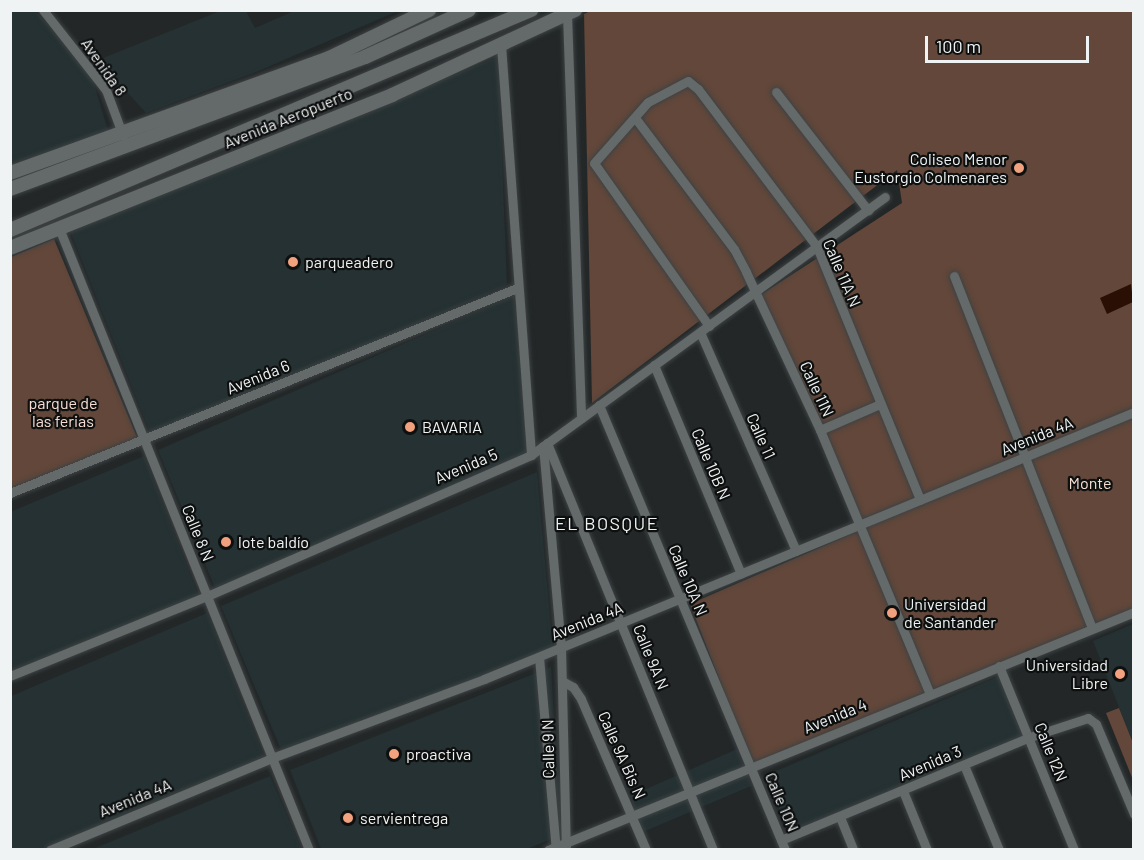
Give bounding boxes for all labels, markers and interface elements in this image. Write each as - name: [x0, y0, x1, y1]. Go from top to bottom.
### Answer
- scale bar: [928, 24, 1092, 62]
- street label: Avenida 8: [77, 34, 131, 100]
- text: 100 m: [936, 35, 981, 57]
- street label: Avenida Aeropuerto: [221, 83, 355, 153]
- place label: Coliseo Menor Eustorgio Colmenares: [854, 149, 1007, 187]
- marker: Coliseo Menor Eustorgio Colmenares: [1012, 161, 1026, 175]
- street label: Calle 11A N: [819, 236, 865, 310]
- place label: parqueadero: [305, 252, 393, 272]
- marker: parqueadero: [286, 255, 300, 269]
- street label: Avenida 6: [224, 356, 292, 398]
- street label: Calle 11N: [796, 358, 838, 420]
- park label: parque de las ferias: [28, 393, 98, 431]
- street label: Calle 11: [742, 410, 780, 462]
- street label: Avenida 4A: [998, 413, 1076, 459]
- place label: BAVARIA: [422, 417, 482, 437]
- marker: BAVARIA: [403, 420, 417, 434]
- street label: Calle 10B N: [687, 425, 735, 503]
- street label: Avenida 5: [432, 444, 500, 488]
- park label: Monte: [1069, 473, 1111, 493]
- street label: Calle 8 N: [178, 502, 218, 564]
- district label: EL BOSQUE: [555, 512, 659, 534]
- place label: lote baldío: [238, 532, 309, 552]
- marker: lote baldío: [219, 535, 233, 549]
- street label: Calle 10A N: [664, 542, 712, 618]
- place label: Universidad de Santander: [904, 594, 996, 632]
- street label: Avenida 4A: [548, 598, 626, 644]
- marker: Universidad de Santander: [885, 606, 899, 620]
- street label: Calle 9A N: [629, 621, 673, 693]
- place label: Universidad Libre: [1026, 655, 1108, 693]
- marker: Universidad Libre: [1113, 667, 1127, 681]
- street label: Avenida 4: [800, 695, 870, 737]
- street label: Calle 9A Bis N: [594, 708, 650, 802]
- street label: Calle 9 N: [538, 719, 558, 779]
- street label: Calle 12N: [1031, 720, 1071, 784]
- street label: Avenida 3: [896, 741, 964, 785]
- place label: proactiva: [406, 744, 471, 764]
- marker: proactiva: [387, 747, 401, 761]
- street label: Calle 10N: [761, 770, 803, 834]
- street label: Avenida 4A: [96, 775, 174, 821]
- place label: servientrega: [360, 808, 448, 828]
- marker: servientrega: [341, 811, 355, 825]

